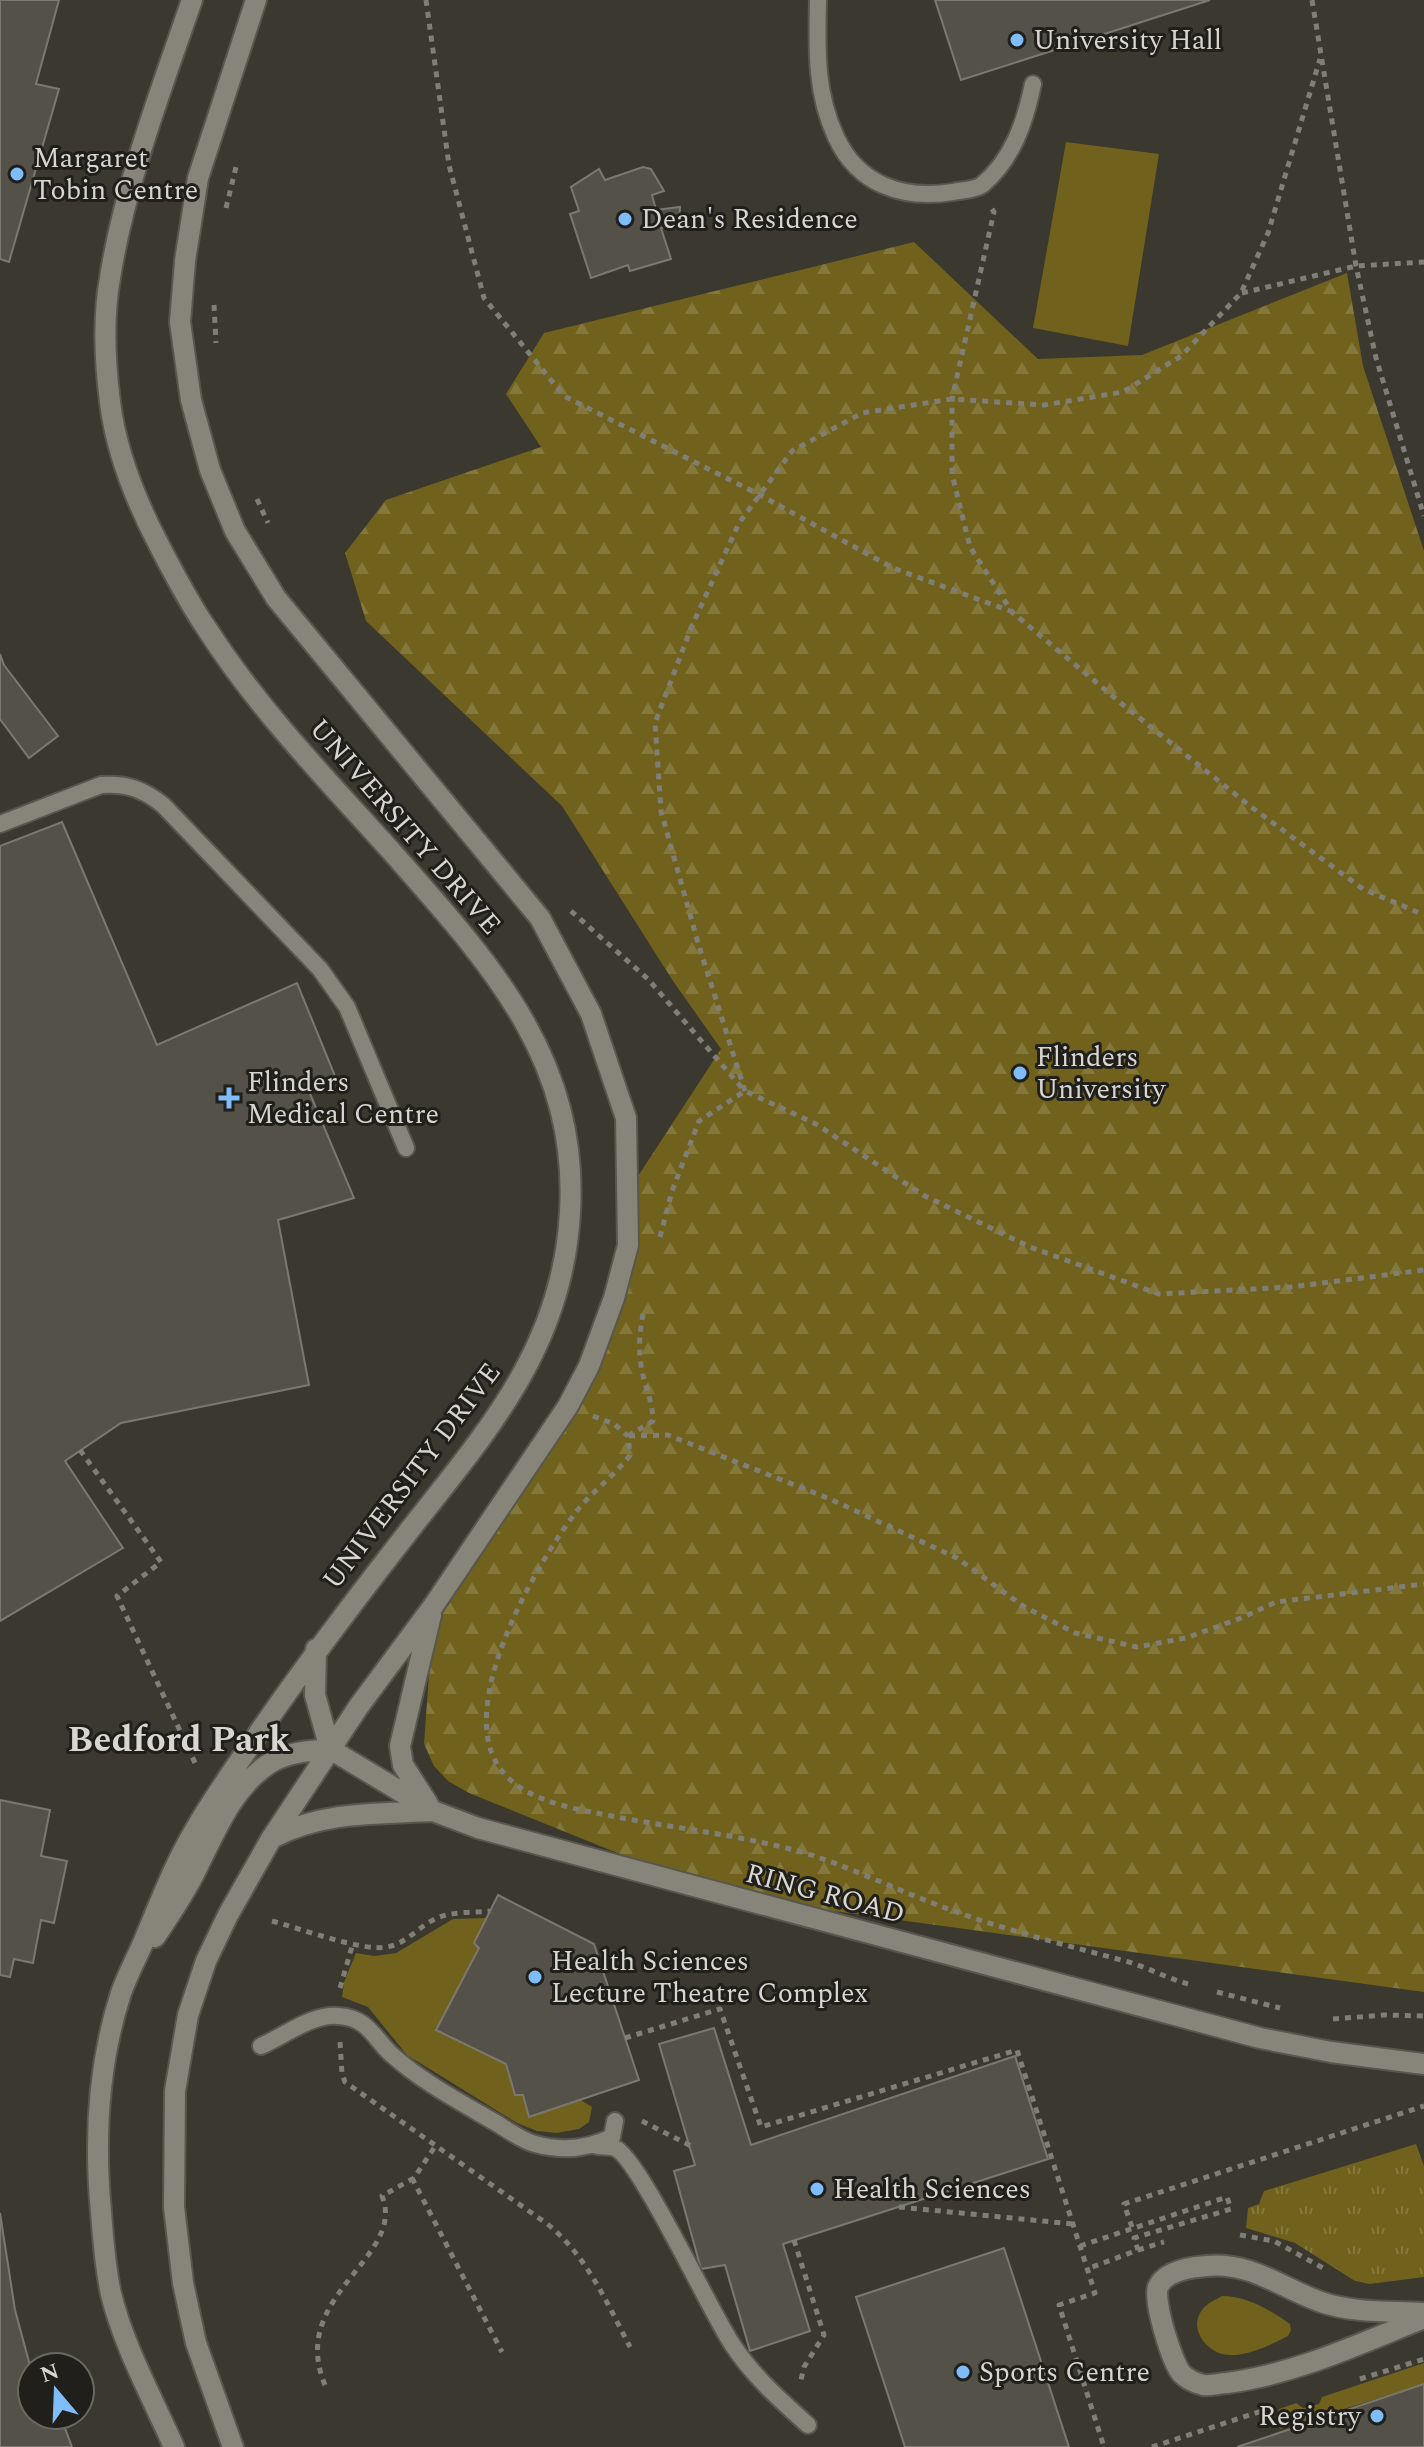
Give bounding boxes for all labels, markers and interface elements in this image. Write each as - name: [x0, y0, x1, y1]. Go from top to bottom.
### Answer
- place label: University Hall: [1033, 19, 1222, 62]
- marker: University Hall: [1008, 31, 1026, 49]
- place label: Margaret Tobin Centre: [33, 137, 198, 212]
- marker: Margaret Tobin Centre: [8, 165, 26, 183]
- place label: Dean's Residence: [641, 198, 858, 241]
- marker: Dean's Residence: [616, 210, 634, 228]
- street label: UNIVERSITY DRIVE: [299, 709, 511, 945]
- place label: Flinders University: [1036, 1036, 1167, 1111]
- place label: Flinders Medical Centre: [247, 1061, 439, 1136]
- marker: Flinders University: [1011, 1064, 1029, 1082]
- marker: Flinders Medical Centre: [218, 1087, 240, 1109]
- street label: UNIVERSITY DRIVE: [312, 1353, 512, 1599]
- district label: Bedford Park: [67, 1713, 291, 1768]
- street label: RING ROAD: [741, 1852, 909, 1936]
- place label: Health Sciences Lecture Theatre Complex: [551, 1940, 868, 2015]
- marker: Health Sciences Lecture Theatre Complex: [526, 1968, 544, 1986]
- place label: Health Sciences: [833, 2168, 1031, 2211]
- marker: Health Sciences: [808, 2180, 826, 2198]
- north arrow: [16, 2351, 96, 2431]
- place label: Sports Centre: [979, 2351, 1150, 2394]
- text: N: [36, 2355, 64, 2392]
- marker: Sports Centre: [954, 2363, 972, 2381]
- place label: Registry: [1258, 2395, 1363, 2438]
- marker: Registry: [1368, 2407, 1386, 2425]

